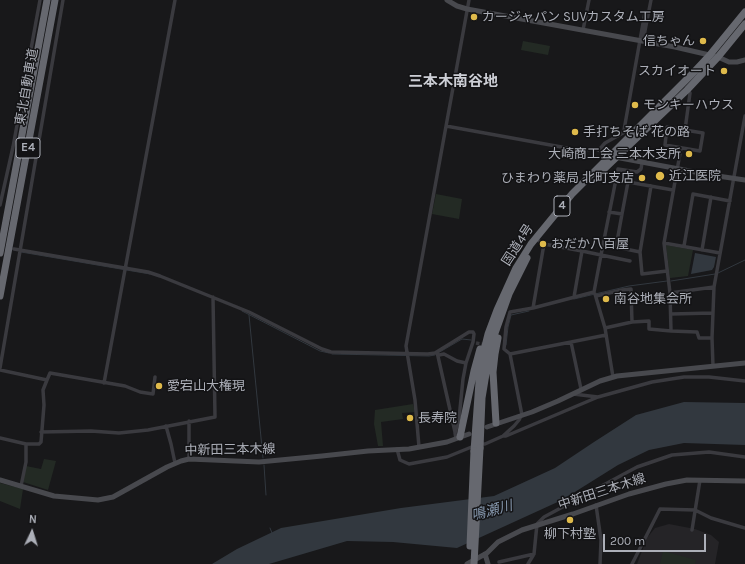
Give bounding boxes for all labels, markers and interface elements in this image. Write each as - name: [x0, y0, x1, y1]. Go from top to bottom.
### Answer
- place label: カージャパン SUVカスタム工房: [482, 9, 665, 25]
- marker: カージャパン SUVカスタム工房: [469, 12, 479, 22]
- place label: 信ちゃん: [643, 33, 695, 49]
- marker: 信ちゃん: [698, 36, 708, 46]
- street label: 東北自動車道: [13, 47, 41, 127]
- place label: スカイオート: [638, 63, 716, 79]
- marker: スカイオート: [719, 66, 729, 76]
- district label: 三本木南谷地: [408, 73, 498, 91]
- place label: モンキーハウス: [643, 97, 734, 113]
- marker: モンキーハウス: [630, 100, 640, 110]
- place label: 手打ちそば 花の路: [583, 124, 690, 140]
- marker: 手打ちそば 花の路: [570, 127, 580, 137]
- road number: E4: [16, 138, 40, 158]
- place label: 大崎商工会 三本木支所: [548, 146, 681, 162]
- marker: 大崎商工会 三本木支所: [684, 149, 694, 159]
- place label: 近江医院: [669, 168, 721, 184]
- place label: ひまわり薬局 北町支店: [501, 170, 634, 186]
- marker: 近江医院: [654, 170, 666, 182]
- marker: ひまわり薬局 北町支店: [637, 173, 647, 183]
- road number: 4: [554, 196, 570, 216]
- street label: 国道4号: [499, 221, 537, 269]
- place label: おだか八百屋: [551, 236, 629, 252]
- marker: おだか八百屋: [538, 239, 548, 249]
- place label: 南谷地集会所: [614, 291, 692, 307]
- marker: 南谷地集会所: [601, 294, 611, 304]
- place label: 愛宕山大権現: [167, 378, 245, 394]
- marker: 愛宕山大権現: [154, 381, 164, 391]
- place label: 長寿院: [418, 410, 457, 426]
- marker: 長寿院: [405, 413, 415, 423]
- street label: 中新田三本木線: [184, 441, 276, 459]
- street label: 中新田三本木線: [556, 471, 648, 513]
- water label: 鳴瀬川: [470, 497, 514, 525]
- north arrow: [12, 512, 52, 552]
- text: N: [28, 513, 37, 526]
- marker: 柳下村塾: [565, 515, 575, 525]
- place label: 柳下村塾: [544, 526, 596, 542]
- scale bar: [605, 526, 708, 552]
- text: 200 m: [610, 534, 645, 548]

